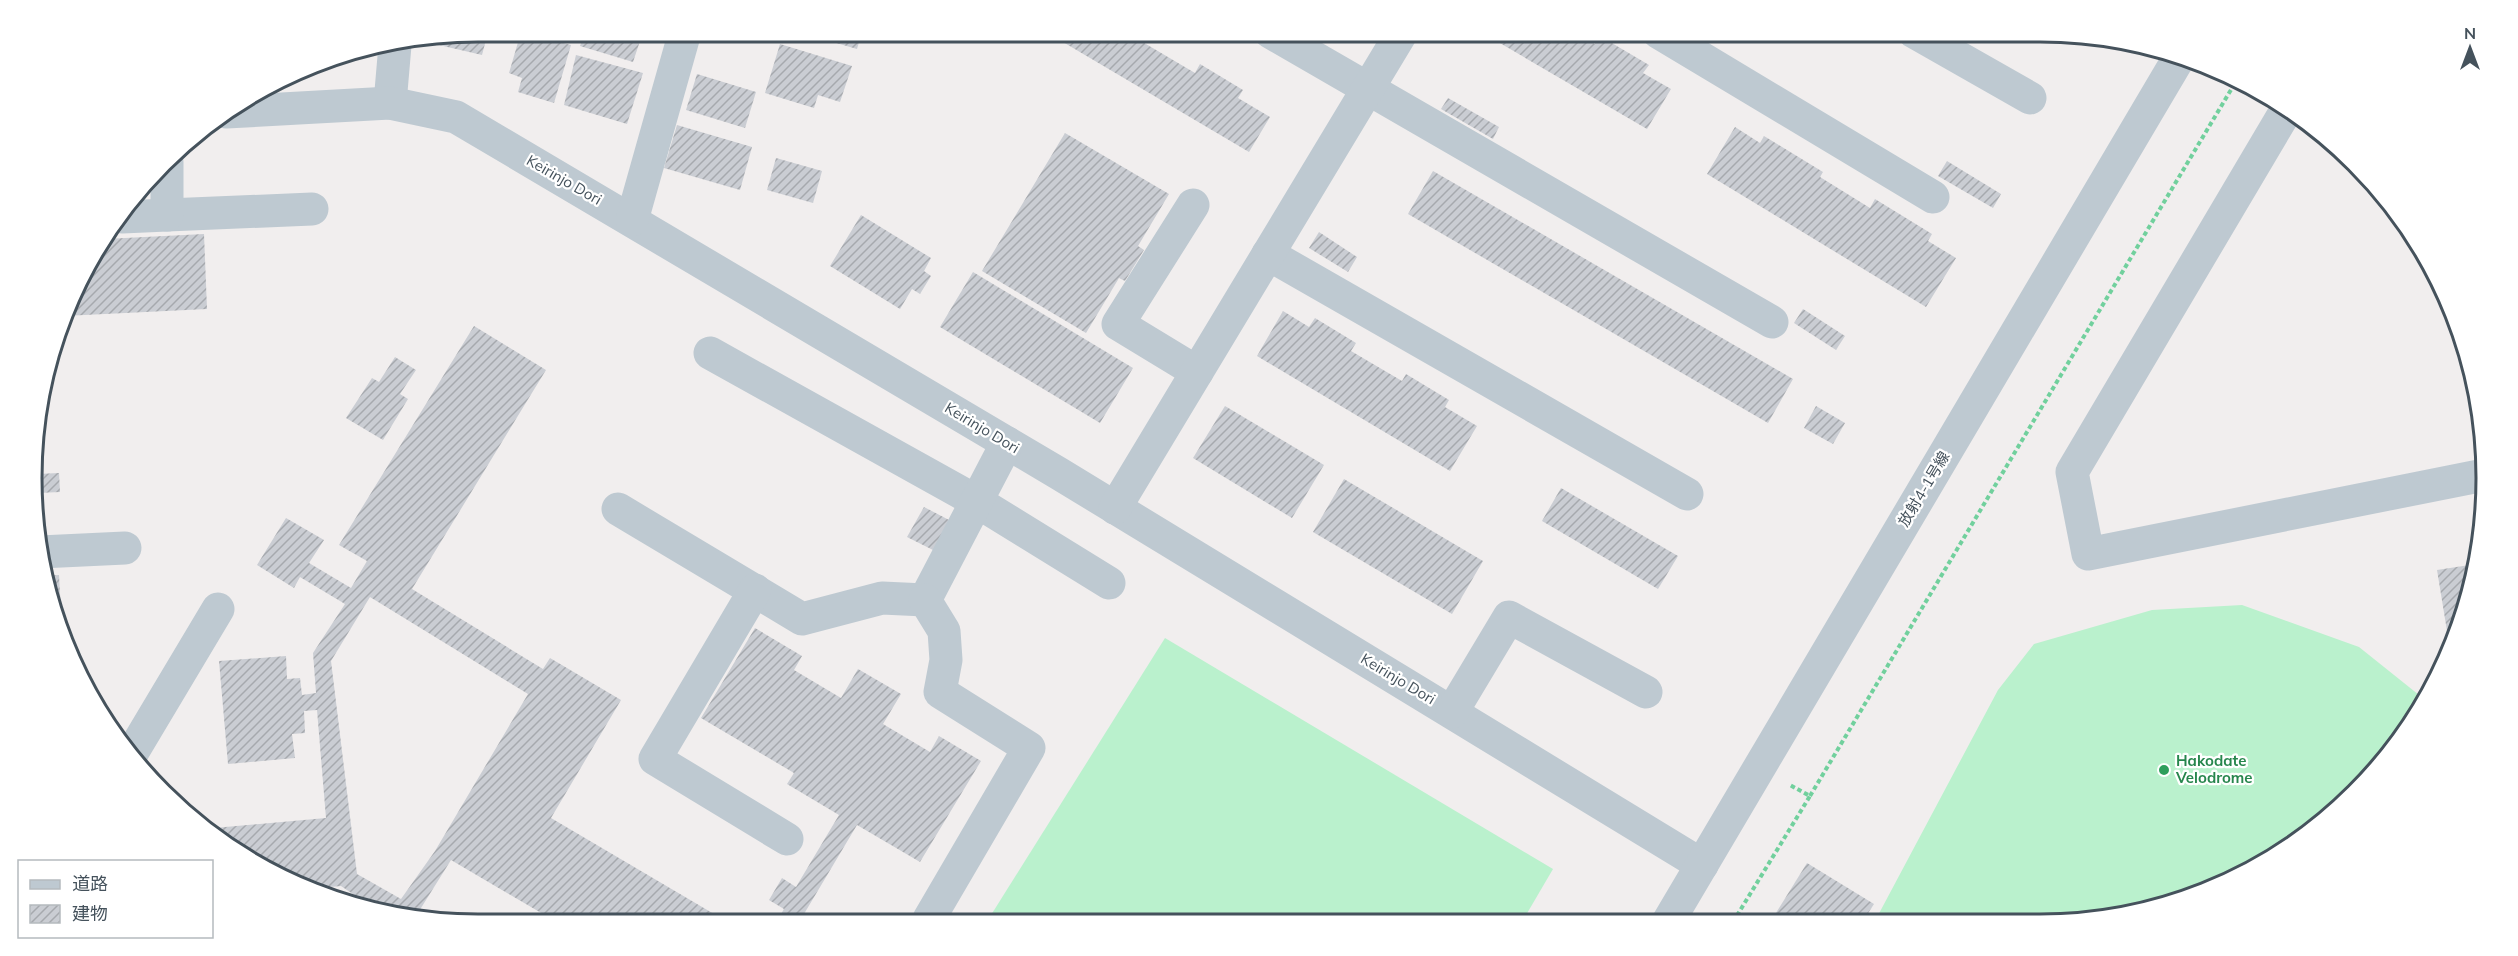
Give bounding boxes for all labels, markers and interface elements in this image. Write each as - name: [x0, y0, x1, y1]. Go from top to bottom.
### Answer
- north arrow: [2440, 18, 2500, 78]
- text: N: [2464, 23, 2476, 43]
- street label: Keirinjo Dori: [523, 150, 605, 209]
- street label: Keirinjo Dori: [941, 398, 1023, 457]
- street label: 放射4-1号線: [1894, 448, 1953, 530]
- street label: Keirinjo Dori: [1357, 649, 1439, 708]
- place label: Hakodate Velodrome: [2175, 751, 2253, 787]
- marker: Hakodate Velodrome: [2157, 763, 2171, 777]
- legend: [18, 860, 213, 938]
- text: 道路: [72, 872, 108, 895]
- text: 建物: [72, 902, 108, 925]

